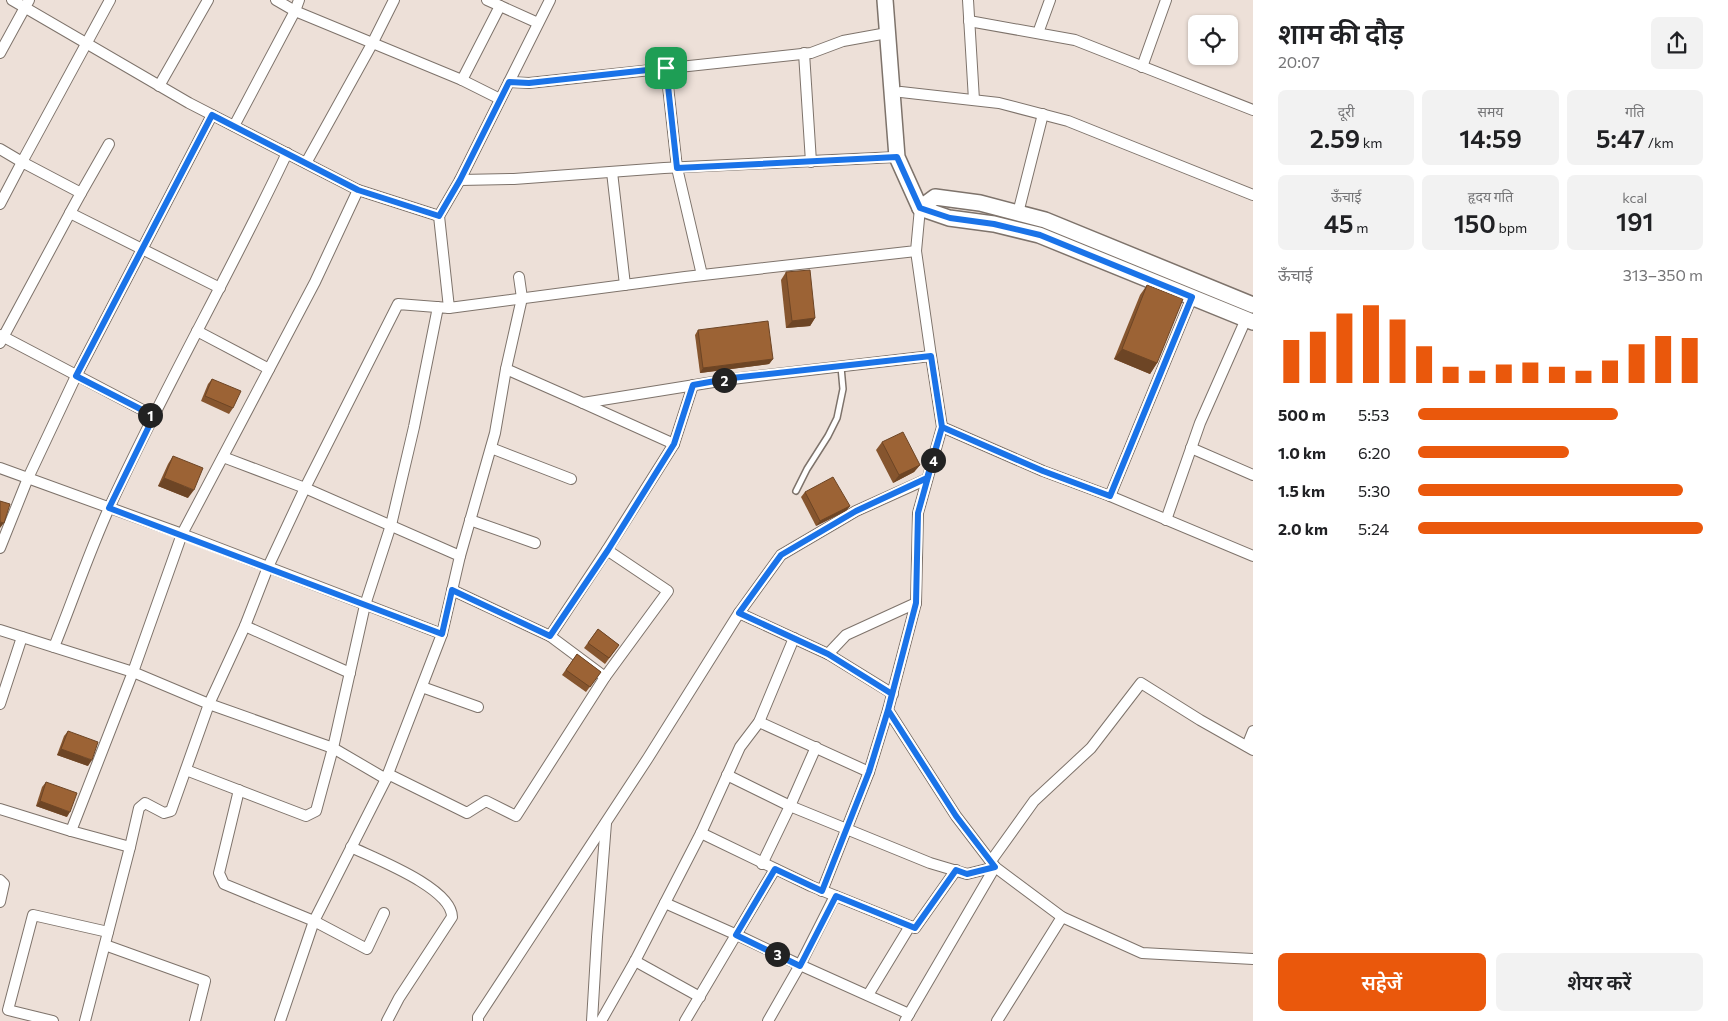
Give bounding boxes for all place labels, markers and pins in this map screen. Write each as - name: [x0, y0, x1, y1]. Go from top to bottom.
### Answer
- pin: [645, 47, 687, 89]
- pin: 2: [712, 368, 736, 392]
- pin: 1: [138, 402, 162, 428]
- pin: 4: [920, 448, 946, 472]
- pin: 3: [764, 942, 790, 966]

